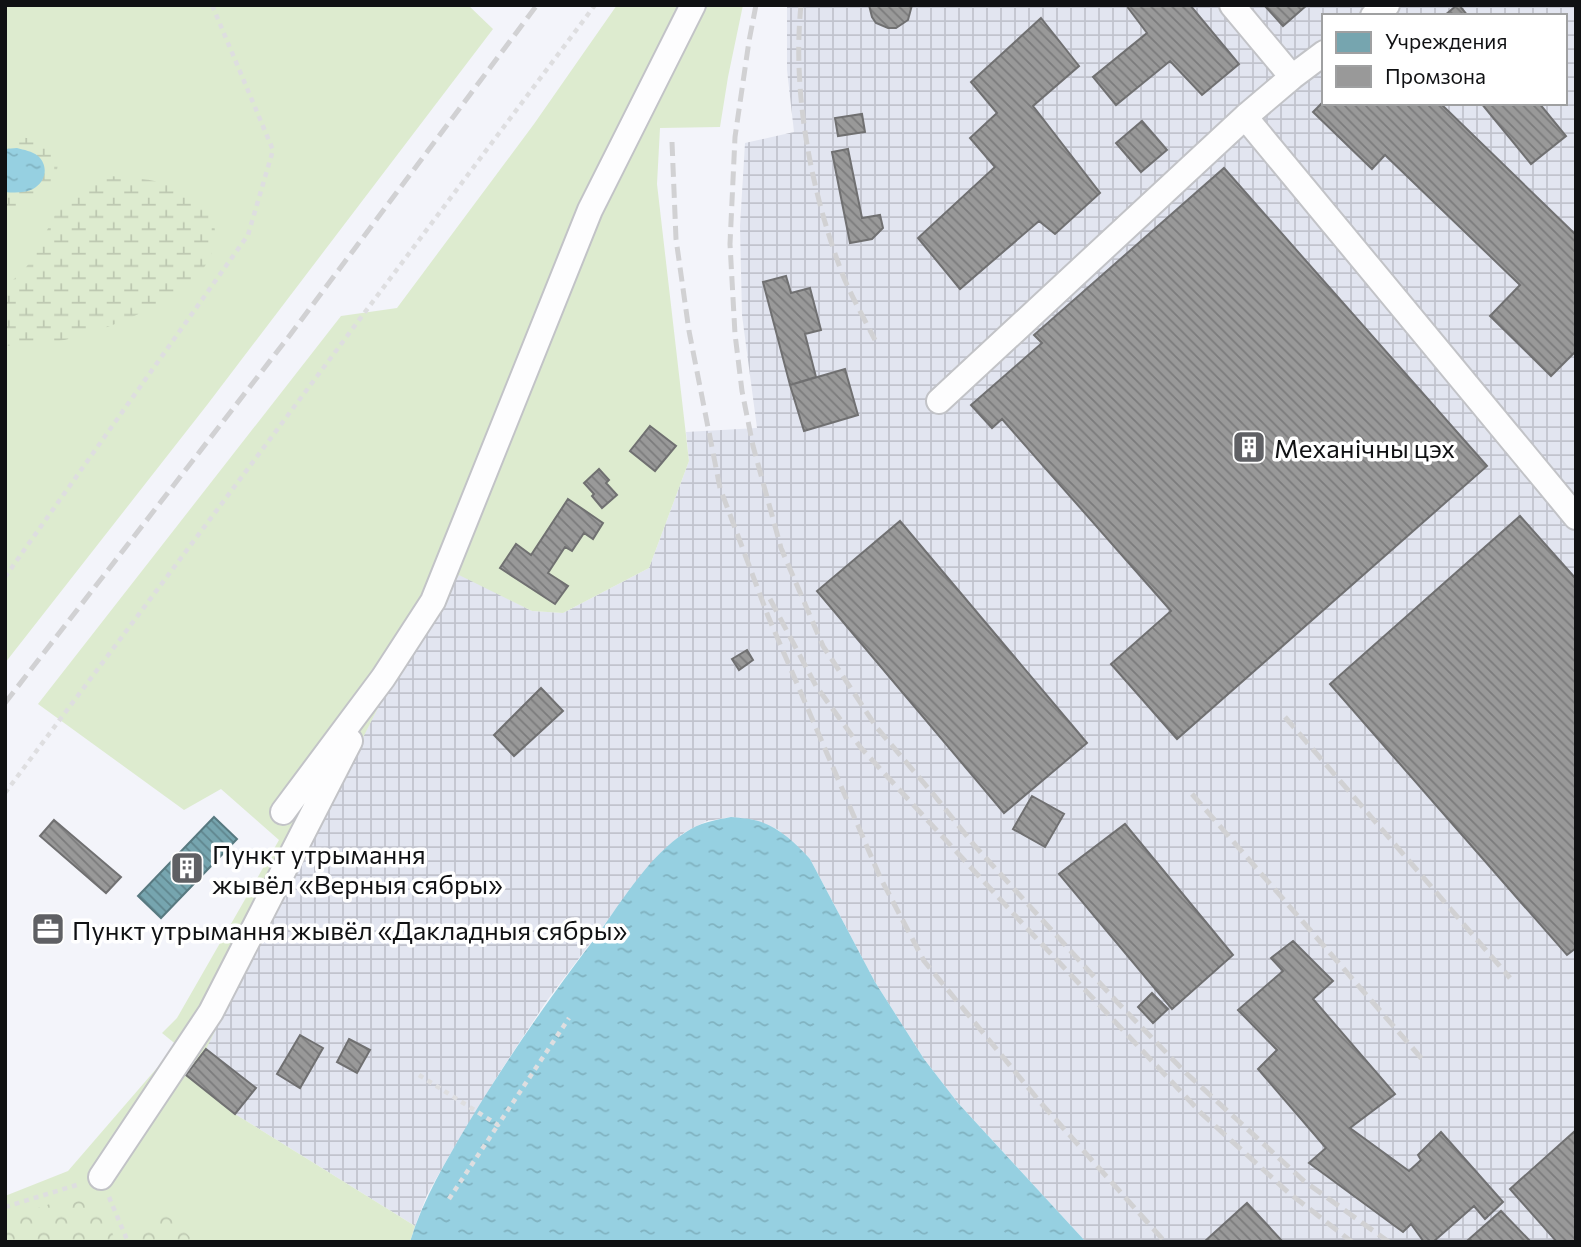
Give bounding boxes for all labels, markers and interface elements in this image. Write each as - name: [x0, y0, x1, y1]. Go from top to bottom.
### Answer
- legend: [1322, 14, 1567, 105]
- text: Учреждения: [1385, 28, 1507, 53]
- text: Промзона: [1385, 63, 1486, 88]
- building icon: Механічны цэх: [1230, 428, 1268, 466]
- place label: Механічны цэх: [1274, 432, 1455, 463]
- place label: Пункт утрымання жывёл «Верныя сябры»: [212, 838, 503, 899]
- building icon: Пункт утрымання жывёл «Верныя сябры»: [168, 849, 206, 887]
- office icon: Пункт утрымання жывёл «Дакладныя сябры»: [29, 910, 67, 948]
- place label: Пункт утрымання жывёл «Дакладныя сябры»: [72, 914, 627, 945]

